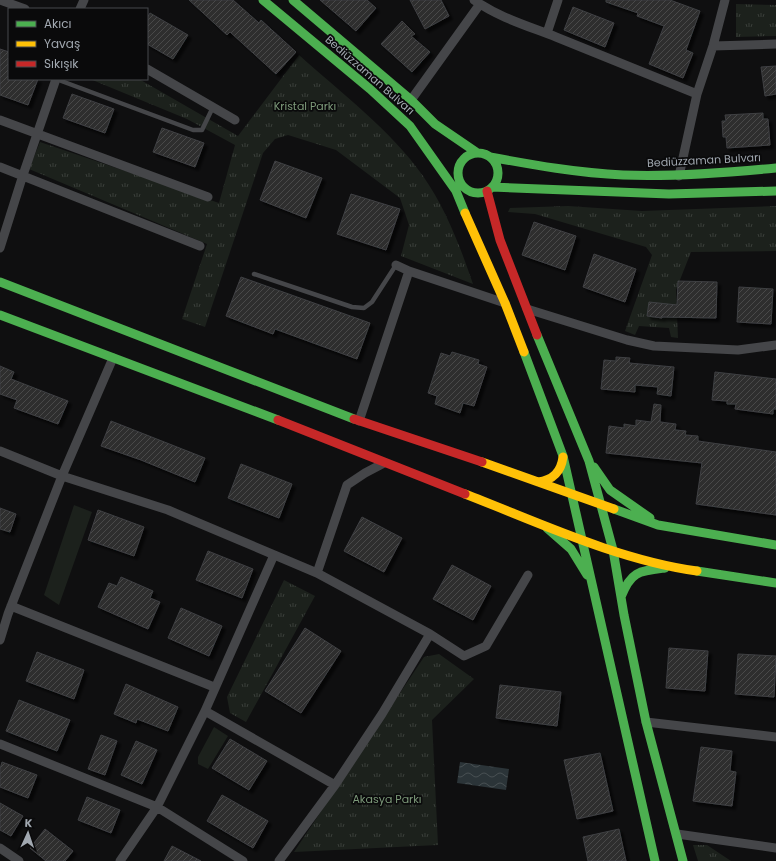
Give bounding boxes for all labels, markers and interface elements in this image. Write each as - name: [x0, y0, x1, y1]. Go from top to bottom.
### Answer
- legend: [8, 8, 148, 80]
- text: Akıcı: [44, 15, 72, 32]
- street label: Bediüzzaman Bulvarı: [322, 32, 418, 118]
- text: Yavaş: [44, 35, 80, 52]
- text: Sıkışık: [44, 55, 79, 72]
- park label: Kristal Parkı: [274, 98, 336, 114]
- street label: Bediüzzaman Bulvarı: [647, 149, 761, 171]
- park label: Akasya Parkı: [352, 791, 422, 807]
- north arrow: [8, 813, 48, 853]
- text: K: [24, 815, 33, 831]

